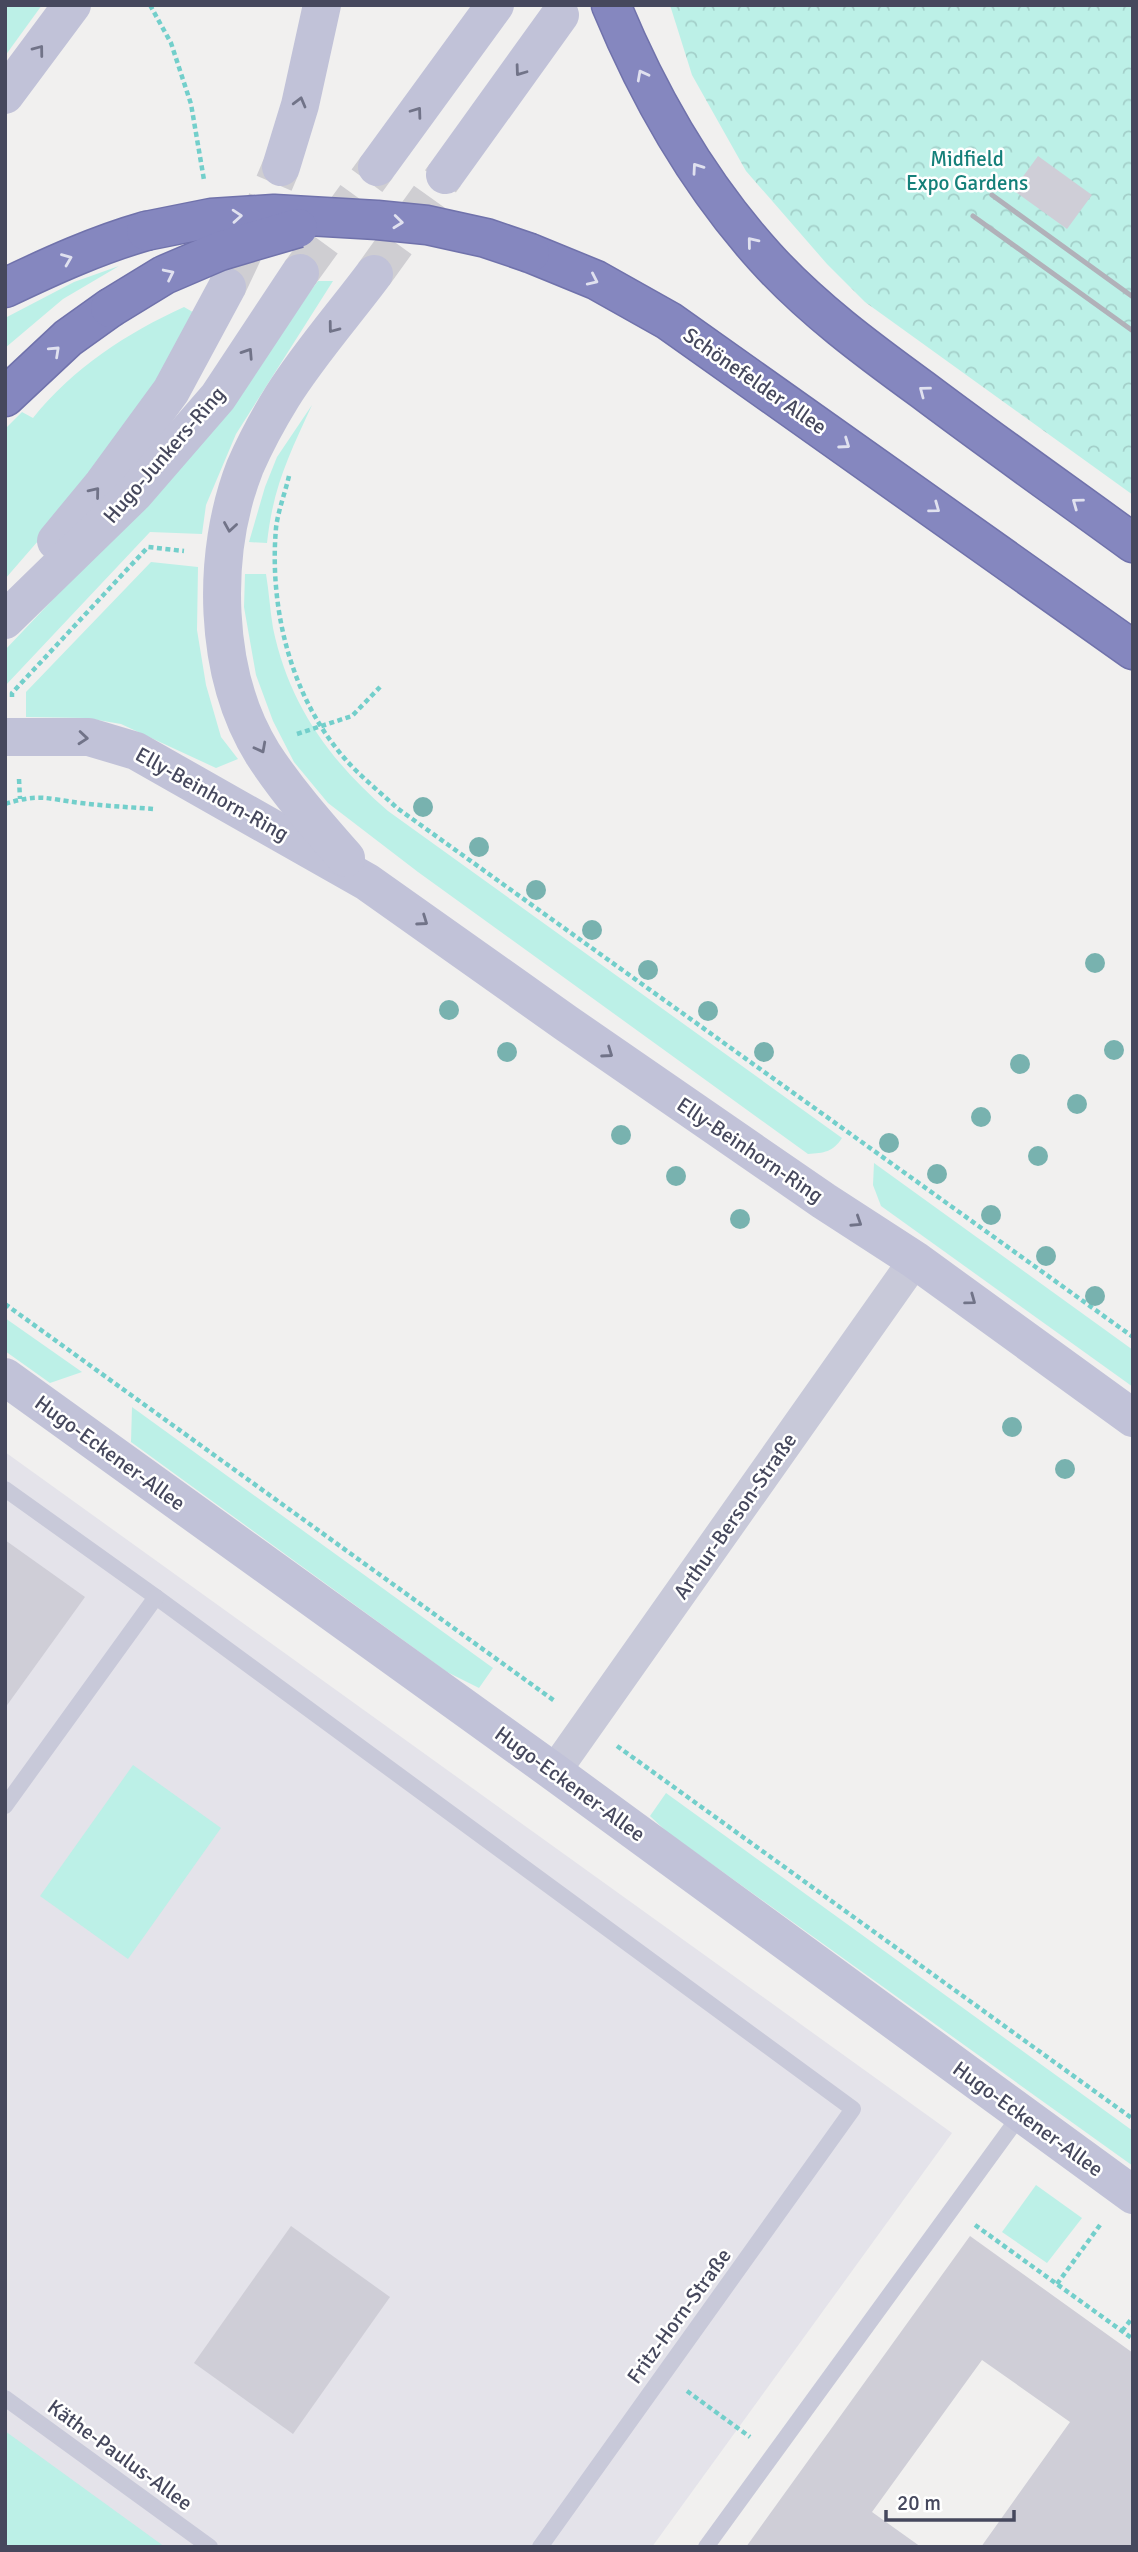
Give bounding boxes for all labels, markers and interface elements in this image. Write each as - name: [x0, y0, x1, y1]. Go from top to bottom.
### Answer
- one-way arrow: [30, 45, 43, 58]
- one-way arrow: [516, 63, 528, 76]
- one-way arrow: [637, 70, 650, 83]
- one-way arrow: [292, 96, 306, 108]
- one-way arrow: [409, 107, 422, 120]
- park label: Midfield Expo Gardens: [906, 146, 1028, 196]
- one-way arrow: [693, 163, 705, 176]
- one-way arrow: [232, 209, 243, 224]
- one-way arrow: [392, 215, 404, 230]
- one-way arrow: [748, 237, 761, 249]
- one-way arrow: [60, 253, 72, 267]
- one-way arrow: [162, 268, 174, 282]
- one-way arrow: [586, 271, 598, 285]
- one-way arrow: [329, 320, 342, 333]
- street label: Schönefelder Allee: [678, 322, 832, 440]
- one-way arrow: [47, 346, 60, 359]
- one-way arrow: [239, 347, 252, 360]
- street label: Hugo-Junkers-Ring: [98, 381, 230, 529]
- one-way arrow: [919, 386, 931, 399]
- one-way arrow: [837, 436, 850, 448]
- one-way arrow: [87, 488, 100, 500]
- one-way arrow: [1072, 499, 1085, 511]
- one-way arrow: [927, 500, 939, 512]
- one-way arrow: [223, 522, 238, 533]
- one-way arrow: [78, 730, 89, 745]
- one-way arrow: [252, 740, 266, 753]
- street label: Elly-Beinhorn-Ring: [131, 741, 293, 847]
- one-way arrow: [415, 913, 428, 925]
- one-way arrow: [600, 1045, 613, 1057]
- street label: Elly-Beinhorn-Ring: [672, 1091, 828, 1209]
- one-way arrow: [849, 1214, 862, 1227]
- one-way arrow: [963, 1292, 976, 1305]
- street label: Hugo-Eckener-Allee: [30, 1390, 190, 1516]
- street label: Arthur-Berson-Straße: [668, 1428, 802, 1604]
- street label: Hugo-Eckener-Allee: [490, 1721, 650, 1847]
- street label: Hugo-Eckener-Allee: [948, 2056, 1108, 2182]
- street label: Fritz-Horn-Straße: [621, 2243, 737, 2389]
- street label: Käthe-Paulus-Allee: [43, 2394, 197, 2516]
- scale bar: [886, 2478, 1014, 2522]
- text: 20 m: [897, 2490, 941, 2516]

